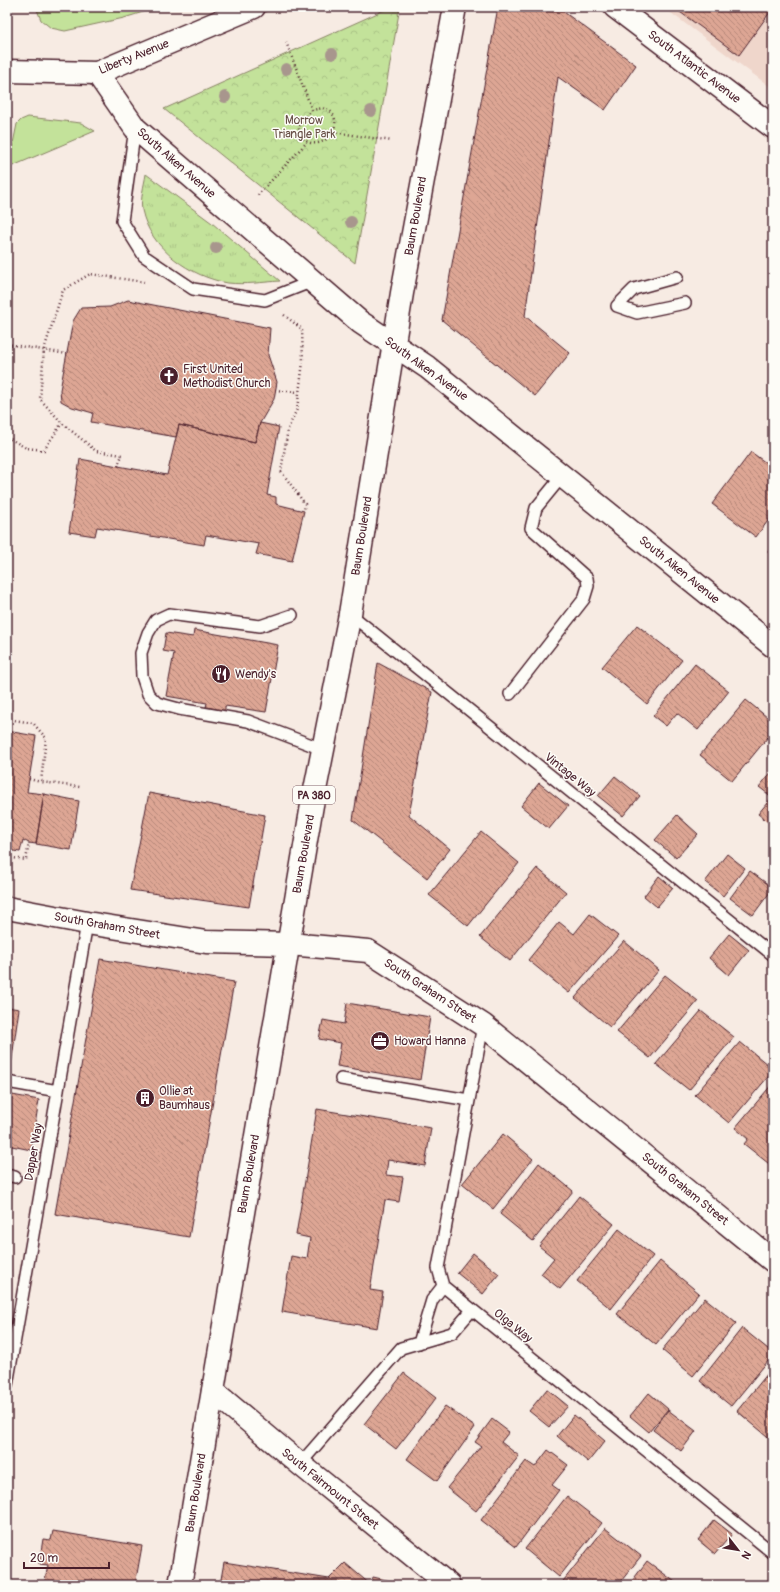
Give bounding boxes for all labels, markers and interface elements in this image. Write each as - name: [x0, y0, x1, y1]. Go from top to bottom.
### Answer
- street label: South Atlantic Avenue: [645, 27, 743, 107]
- street label: Liberty Avenue: [97, 36, 171, 78]
- park label: Morrow Triangle Park: [272, 113, 336, 142]
- street label: South Aiken Avenue: [134, 125, 219, 201]
- street label: Baum Boulevard: [402, 175, 430, 257]
- street label: South Aiken Avenue: [381, 334, 471, 404]
- place label: First United Methodist Church: [183, 362, 271, 391]
- church icon: First United Methodist Church: [158, 365, 180, 387]
- street label: Baum Boulevard: [348, 495, 376, 577]
- street label: South Aiken Avenue: [636, 533, 722, 607]
- restaurant icon: Wendy's: [210, 663, 232, 685]
- place label: Wendy's: [235, 667, 277, 682]
- street label: Vintage Way: [541, 750, 599, 800]
- road number: PA 380: [293, 786, 335, 804]
- street label: Baum Boulevard: [290, 813, 318, 895]
- street label: South Graham Street: [53, 909, 161, 943]
- street label: South Graham Street: [381, 955, 479, 1027]
- office icon: Howard Hanna: [369, 1030, 391, 1052]
- place label: Howard Hanna: [394, 1034, 467, 1049]
- place label: Ollie at Baumhaus: [159, 1084, 210, 1113]
- building icon: Ollie at Baumhaus: [134, 1087, 156, 1109]
- street label: Dapper Way: [22, 1122, 46, 1182]
- street label: Baum Boulevard: [235, 1133, 263, 1215]
- street label: South Graham Street: [639, 1149, 732, 1229]
- street label: Olga Way: [491, 1306, 535, 1346]
- street label: South Fairmount Street: [278, 1445, 382, 1533]
- street label: Baum Boulevard: [182, 1452, 210, 1534]
- north arrow: [718, 1530, 758, 1570]
- scale bar: [24, 1544, 109, 1570]
- text: N: [738, 1548, 754, 1562]
- text: 20 m: [30, 1551, 59, 1566]

